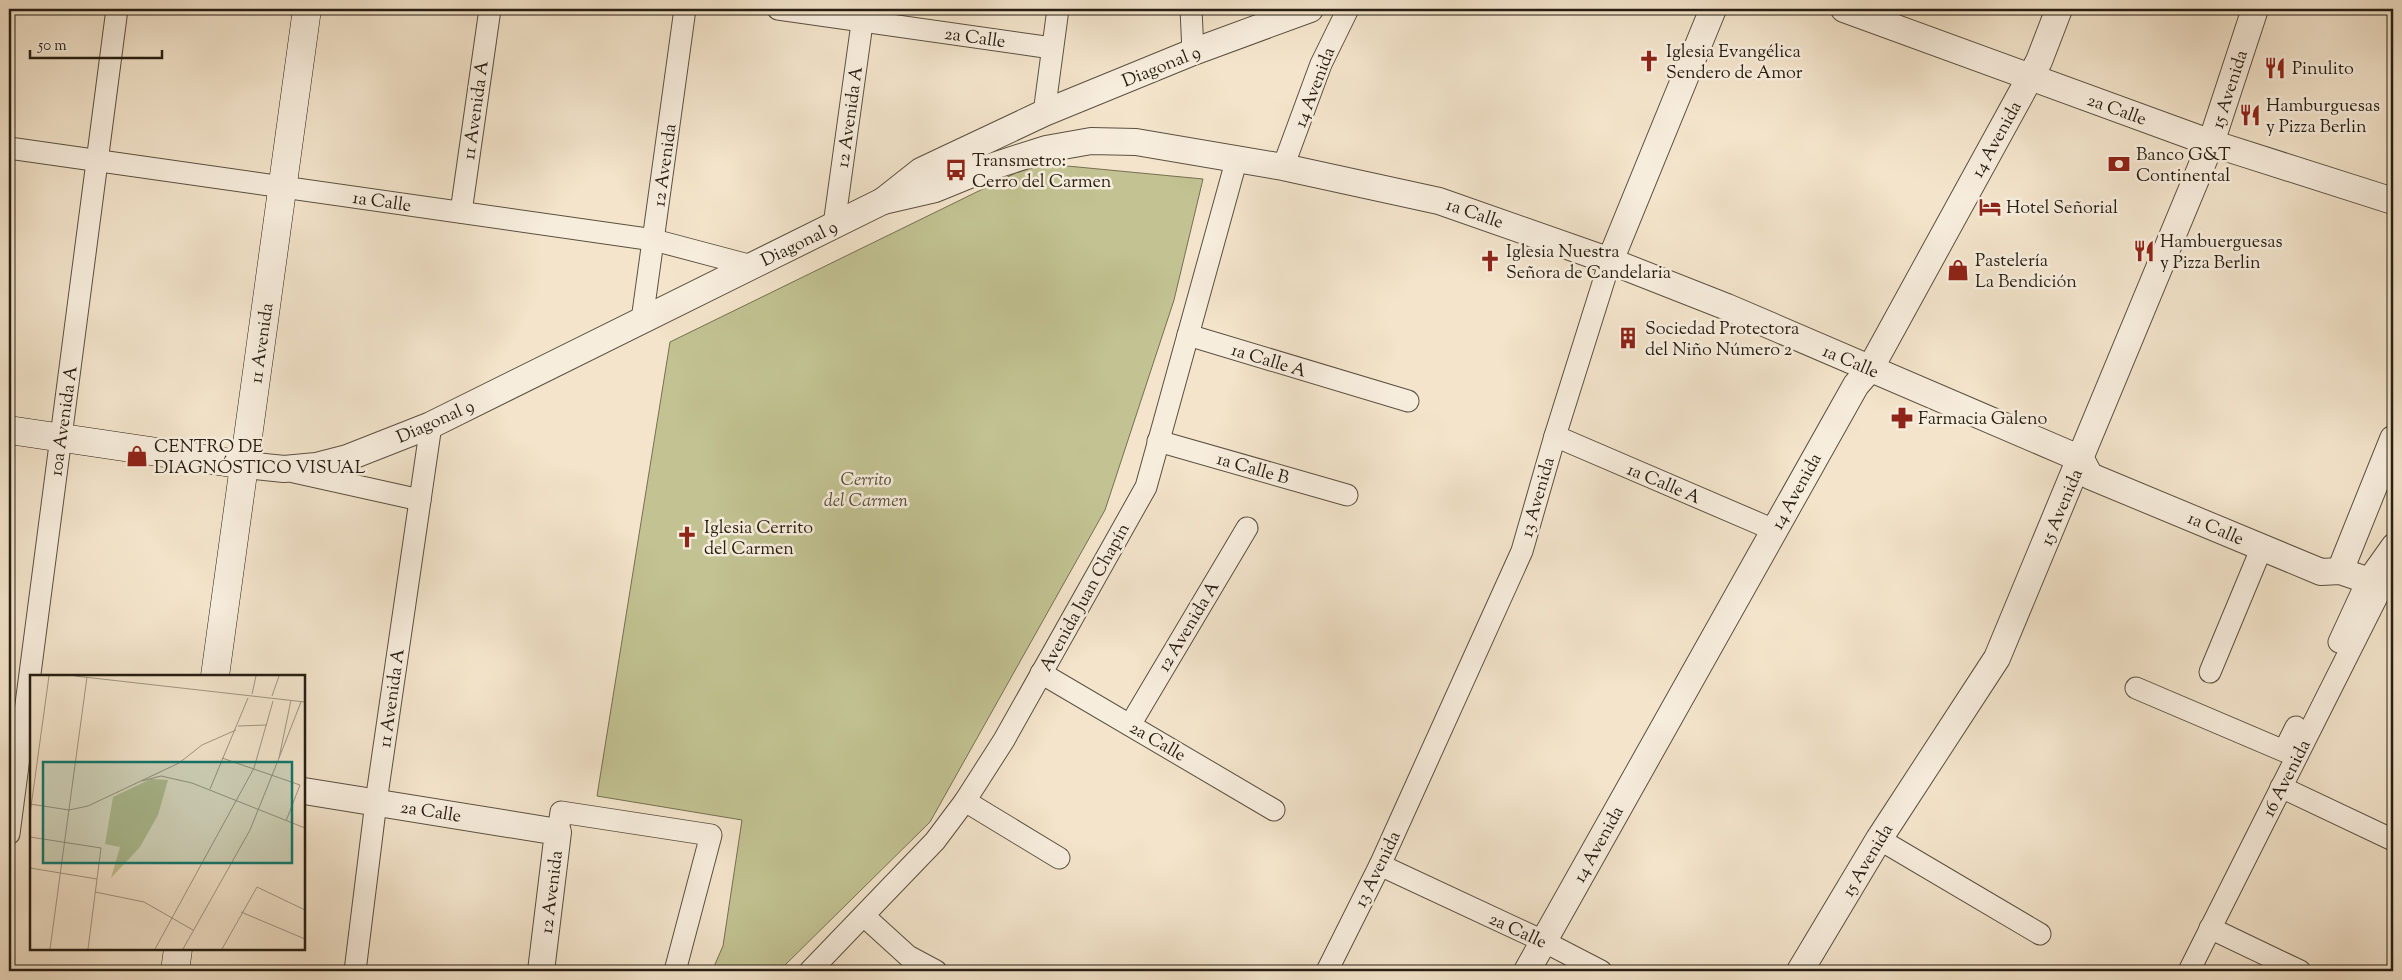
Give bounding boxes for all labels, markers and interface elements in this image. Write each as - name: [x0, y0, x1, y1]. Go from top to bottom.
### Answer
- street label: 2a Calle: [943, 22, 1007, 56]
- scale bar: [30, 28, 162, 60]
- text: 50 m: [37, 36, 67, 57]
- street label: Diagonal 9: [1119, 40, 1205, 95]
- place label: Iglesia Evangélica Sendero de Amor: [1666, 40, 1803, 87]
- street label: 14 Avenida: [1289, 44, 1343, 132]
- street label: 15 Avenida: [2206, 47, 2256, 132]
- church icon: Iglesia Evangélica Sendero de Amor: [1636, 48, 1662, 74]
- restaurant icon: Pinulito: [2262, 55, 2288, 81]
- place label: Pinulito: [2292, 57, 2354, 83]
- street label: 11 Avenida A: [457, 59, 497, 161]
- street label: 12 Avenida A: [831, 65, 871, 170]
- street label: 2a Calle: [2083, 88, 2150, 134]
- place label: Hamburguesas y Pizza Berlin: [2266, 94, 2380, 141]
- street label: 14 Avenida: [1966, 97, 2030, 183]
- restaurant icon: Hamburguesas y Pizza Berlin: [2237, 102, 2263, 128]
- street label: 12 Avenida: [647, 122, 685, 208]
- place label: Banco G&T Continental: [2136, 143, 2231, 190]
- place label: Transmetro: Cerro del Carmen: [972, 149, 1112, 196]
- bank icon: Banco G&T Continental: [2106, 151, 2132, 177]
- bus stop icon: Transmetro: Cerro del Carmen: [943, 157, 969, 183]
- street label: 1a Calle: [351, 186, 413, 220]
- street label: 1a Calle: [1442, 193, 1507, 237]
- hotel icon: Hotel Señorial: [1977, 194, 2003, 220]
- place label: Hotel Señorial: [2006, 196, 2118, 222]
- street label: Diagonal 9: [757, 215, 843, 275]
- place label: Hambuerguesas y Pizza Berlin: [2160, 230, 2283, 277]
- restaurant icon: Hambuerguesas y Pizza Berlin: [2131, 238, 2157, 264]
- place label: Iglesia Nuestra Señora de Candelaria: [1506, 240, 1671, 287]
- church icon: Iglesia Nuestra Señora de Candelaria: [1477, 248, 1503, 274]
- place label: Pastelería La Bendición: [1975, 249, 2077, 296]
- shop icon: Pastelería La Bendición: [1945, 257, 1971, 283]
- street label: 11 Avenida: [244, 301, 282, 385]
- place label: Sociedad Protectora del Niño Número 2: [1645, 317, 1799, 364]
- building icon: Sociedad Protectora del Niño Número 2: [1615, 325, 1641, 351]
- street label: 1a Calle A: [1228, 338, 1310, 386]
- street label: 1a Calle: [1818, 339, 1882, 386]
- street label: 10a Avenida A: [44, 364, 86, 478]
- street label: Diagonal 9: [393, 394, 479, 451]
- pharmacy icon: Farmacia Galeno: [1889, 405, 1915, 431]
- place label: Farmacia Galeno: [1918, 407, 2048, 433]
- place label: CENTRO DE DIAGNÓSTICO VISUAL: [154, 435, 366, 482]
- shop icon: CENTRO DE DIAGNÓSTICO VISUAL: [124, 443, 150, 469]
- street label: 1a Calle B: [1213, 447, 1292, 493]
- street label: 14 Avenida: [1766, 449, 1830, 535]
- street label: 13 Avenida: [1515, 454, 1563, 541]
- street label: 1a Calle A: [1622, 458, 1704, 512]
- street label: 15 Avenida: [2035, 465, 2091, 550]
- park label: Cerrito del Carmen: [824, 468, 908, 515]
- street label: 1a Calle: [2183, 506, 2247, 553]
- place label: Iglesia Cerrito del Carmen: [704, 516, 813, 563]
- street label: Avenida Juan Chapín: [1034, 519, 1138, 677]
- church icon: Iglesia Cerrito del Carmen: [674, 524, 700, 550]
- street label: 12 Avenida A: [1152, 576, 1227, 677]
- street label: 11 Avenida A: [373, 647, 413, 749]
- inset map: [30, 675, 305, 950]
- street label: 2a Calle: [1124, 716, 1190, 769]
- street label: 16 Avenida: [2257, 736, 2318, 822]
- street label: 2a Calle: [398, 795, 463, 831]
- street label: 14 Avenida: [1568, 802, 1632, 888]
- street label: 15 Avenida: [1837, 820, 1901, 903]
- street label: 13 Avenida: [1349, 827, 1409, 913]
- street label: 12 Avenida: [535, 849, 571, 935]
- street label: 2a Calle: [1484, 907, 1550, 957]

